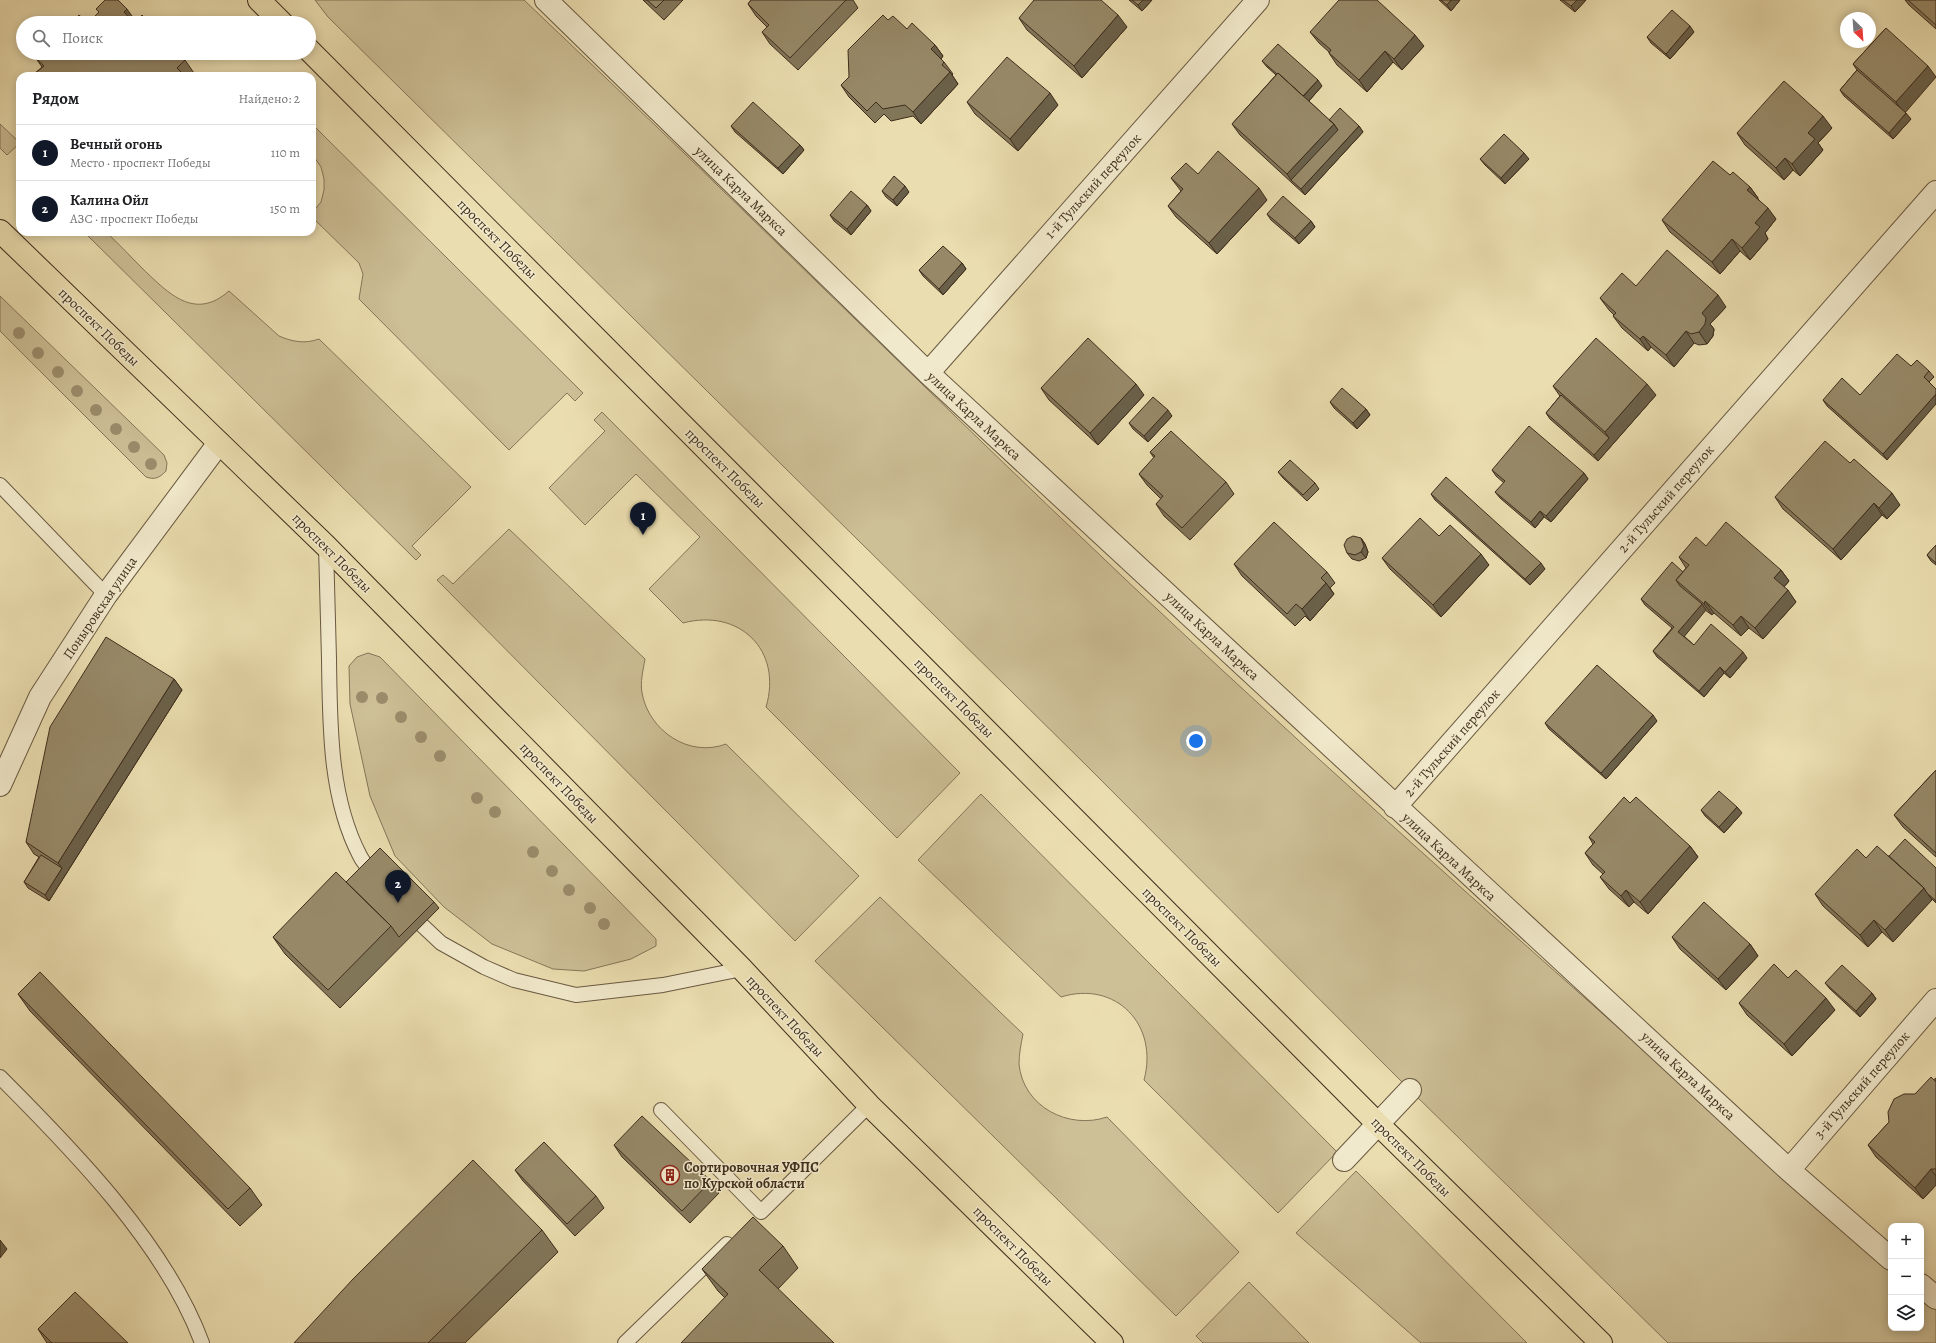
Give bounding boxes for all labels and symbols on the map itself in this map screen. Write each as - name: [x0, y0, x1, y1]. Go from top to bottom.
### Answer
- north arrow: [1840, 12, 1876, 48]
- street label: 1-й Тульский переулок: [1041, 129, 1145, 243]
- street label: улица Карла Маркса: [690, 141, 792, 241]
- street label: проспект Победы: [453, 195, 541, 283]
- street label: проспект Победы: [54, 283, 144, 371]
- street label: улица Карла Маркса: [922, 367, 1026, 465]
- street label: проспект Победы: [681, 424, 769, 512]
- street label: 2-й Тульский переулок: [1614, 441, 1718, 557]
- pin: 1: [630, 502, 656, 535]
- street label: проспект Победы: [288, 509, 376, 597]
- street label: Поныровская улица: [59, 552, 142, 663]
- street label: улица Карла Маркса: [1160, 587, 1264, 685]
- street label: проспект Победы: [910, 654, 998, 742]
- street label: 2-й Тульский переулок: [1400, 685, 1504, 801]
- your location: [1186, 731, 1206, 751]
- street label: проспект Победы: [515, 738, 603, 828]
- street label: улица Карла Маркса: [1397, 808, 1501, 906]
- pin: 2: [385, 870, 411, 903]
- street label: проспект Победы: [1138, 883, 1226, 971]
- street label: проспект Победы: [742, 971, 828, 1061]
- street label: улица Карла Маркса: [1636, 1027, 1740, 1125]
- street label: 3-й Тульский переулок: [1810, 1027, 1914, 1143]
- street label: проспект Победы: [1367, 1113, 1455, 1201]
- place label: Сортировочная УФПС по Курской области: [684, 1158, 819, 1193]
- building icon: Сортировочная УФПС по Курской области: [659, 1164, 681, 1186]
- street label: проспект Победы: [969, 1202, 1057, 1290]

